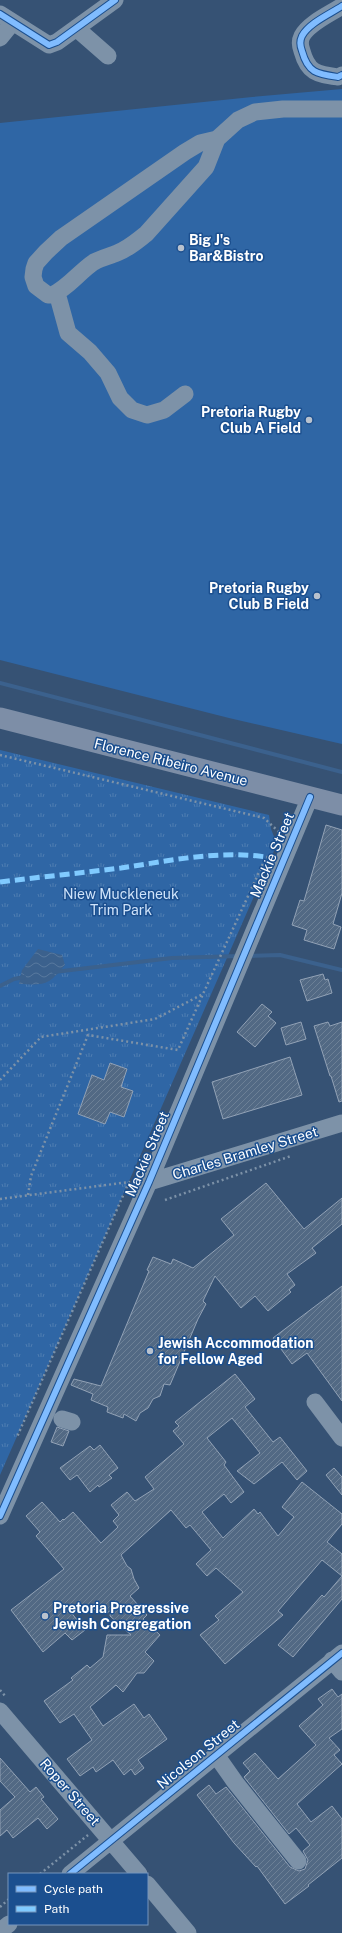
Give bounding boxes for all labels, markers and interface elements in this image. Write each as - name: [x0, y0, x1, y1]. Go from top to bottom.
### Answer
- place label: Big J's Bar&Bistro: [189, 232, 264, 264]
- marker: Big J's Bar&Bistro: [176, 243, 186, 253]
- place label: Pretoria Rugby Club A Field: [201, 404, 301, 436]
- marker: Pretoria Rugby Club A Field: [304, 415, 314, 425]
- place label: Pretoria Rugby Club B Field: [209, 580, 309, 612]
- marker: Pretoria Rugby Club B Field: [312, 591, 322, 601]
- street label: Florence Ribeiro Avenue: [93, 735, 250, 789]
- street label: Mackie Street: [247, 810, 297, 900]
- park label: Niew Muckleneuk Trim Park: [63, 886, 179, 918]
- street label: Mackie Street: [122, 1109, 172, 1199]
- street label: Charles Bramley Street: [170, 1123, 320, 1183]
- place label: Jewish Accommodation for Fellow Aged: [158, 1335, 314, 1367]
- marker: Jewish Accommodation for Fellow Aged: [145, 1346, 155, 1356]
- place label: Pretoria Progressive Jewish Congregation: [53, 1600, 191, 1632]
- marker: Pretoria Progressive Jewish Congregation: [40, 1611, 50, 1621]
- street label: Nicolson Street: [154, 1716, 242, 1792]
- street label: Roper Street: [37, 1755, 103, 1829]
- legend: [8, 1873, 148, 1925]
- text: Cycle path: [44, 1882, 103, 1896]
- text: Path: [44, 1902, 70, 1916]

